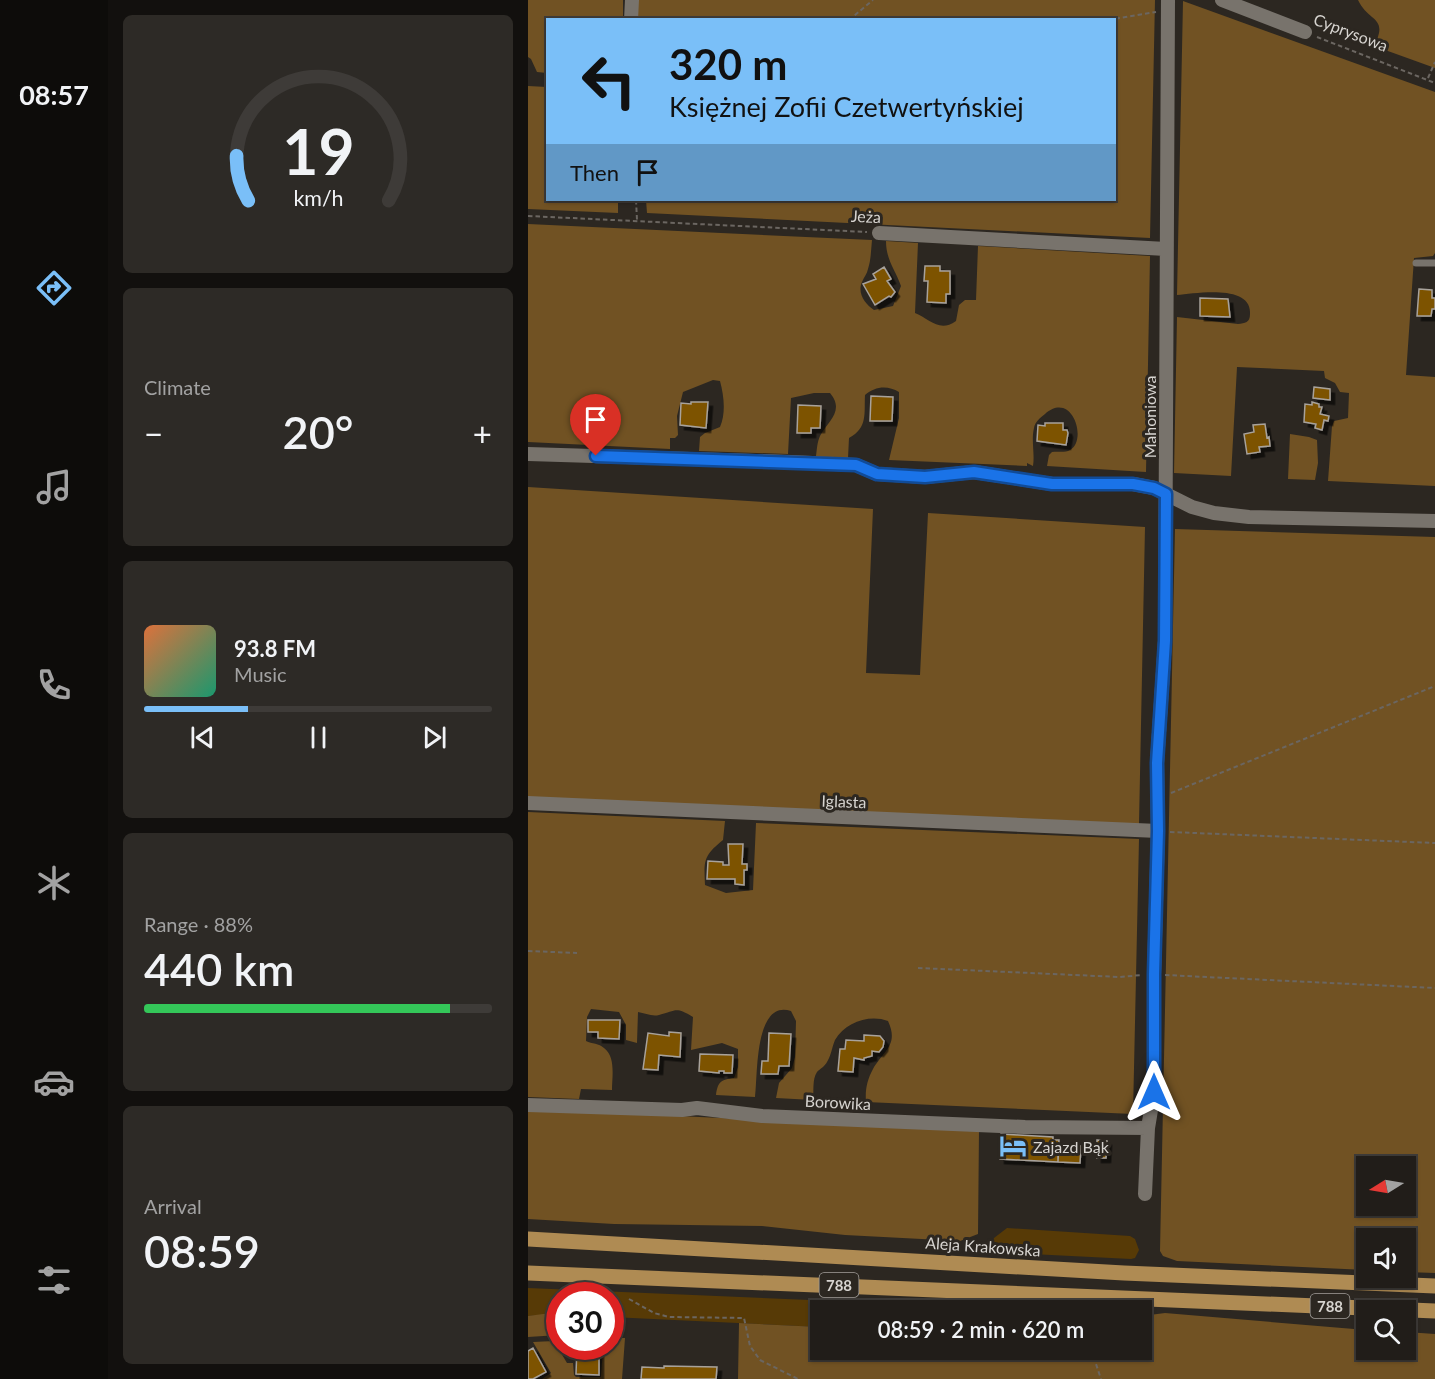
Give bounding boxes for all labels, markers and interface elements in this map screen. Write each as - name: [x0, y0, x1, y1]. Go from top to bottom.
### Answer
- street label: Cyprysowa: [1311, 9, 1391, 55]
- text: 320 m: [669, 39, 787, 89]
- icon: left: [570, 42, 648, 120]
- text: 08:57: [19, 78, 89, 111]
- text: Księżnej Zofii Czetwertyńskiej: [669, 90, 1024, 123]
- text: 19: [282, 113, 354, 188]
- icon: arrive: [631, 156, 664, 189]
- text: Then: [570, 159, 619, 186]
- text: km/h: [293, 185, 343, 211]
- street label: Jeża: [850, 206, 882, 226]
- icon: directions: [33, 267, 75, 309]
- text: Climate: [144, 375, 211, 399]
- street label: Mahoniowa: [1140, 376, 1159, 458]
- pin: [570, 394, 621, 456]
- icon: arrive: [579, 403, 612, 436]
- text: 20°: [283, 405, 353, 459]
- text: −: [144, 413, 163, 453]
- text: +: [473, 413, 492, 453]
- icon: music: [33, 466, 75, 508]
- text: 93.8 FM: [234, 635, 316, 662]
- text: Music: [234, 662, 287, 686]
- icon: phone: [33, 664, 75, 706]
- icon: previous: [186, 721, 219, 754]
- icon: pause: [302, 721, 335, 754]
- icon: next: [418, 721, 451, 754]
- street label: Iglasta: [821, 791, 867, 811]
- icon: climate: [33, 862, 75, 904]
- text: Range · 88%: [144, 912, 253, 936]
- text: 440 km: [144, 942, 294, 996]
- position arrow: [1122, 1060, 1186, 1124]
- icon: car: [33, 1061, 75, 1103]
- street label: Borowika: [804, 1091, 872, 1113]
- hotel icon: Zajazd Bąk: [998, 1131, 1028, 1161]
- place label: Zajazd Bąk: [1033, 1137, 1110, 1156]
- north arrow: [1356, 1156, 1416, 1216]
- map controls: [1356, 1156, 1416, 1360]
- text: Arrival: [144, 1194, 202, 1218]
- text: 08:59: [144, 1224, 260, 1278]
- button: sound: [1356, 1228, 1416, 1288]
- street label: Aleja Krakowska: [925, 1233, 1041, 1259]
- icon: filters: [33, 1259, 75, 1301]
- road number: 788: [820, 1273, 858, 1297]
- speed limit sign: 30: [546, 1282, 624, 1360]
- road number: 788: [1310, 1294, 1350, 1318]
- button: search: [1356, 1300, 1416, 1360]
- text: 08:59 · 2 min · 620 m: [878, 1316, 1084, 1343]

